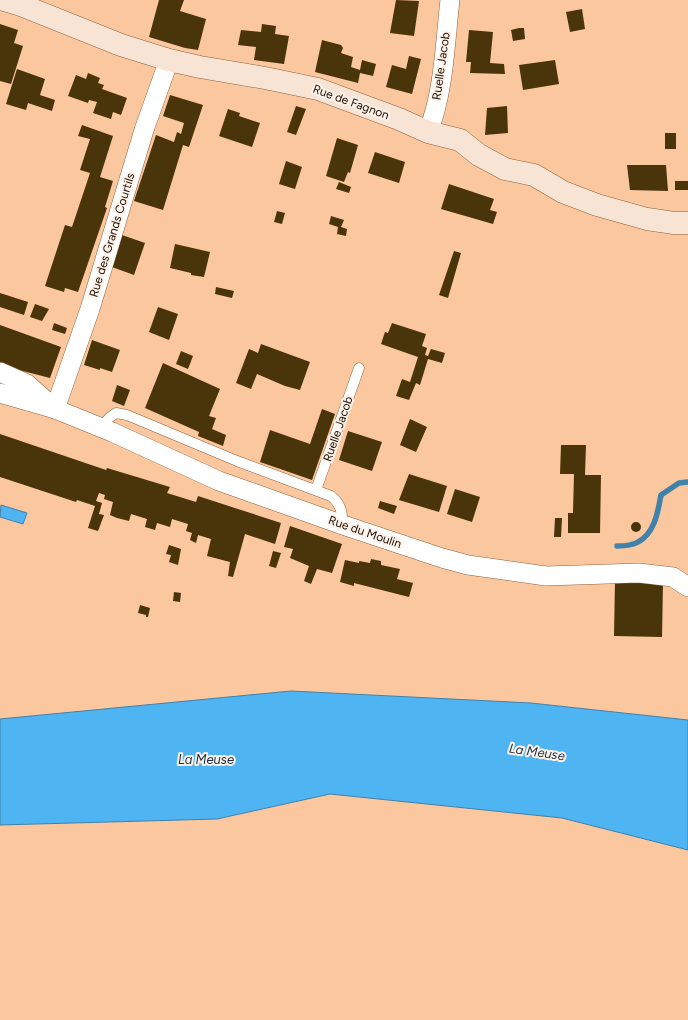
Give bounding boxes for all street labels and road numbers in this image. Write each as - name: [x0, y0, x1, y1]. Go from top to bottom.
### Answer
- street label: Ruelle Jacob: [429, 31, 453, 101]
- street label: Rue de Fagnon: [311, 82, 391, 122]
- street label: Rue des Grands Courtils: [86, 171, 138, 299]
- street label: Ruelle Jacob: [320, 394, 356, 464]
- street label: Rue du Moulin: [327, 513, 404, 551]

